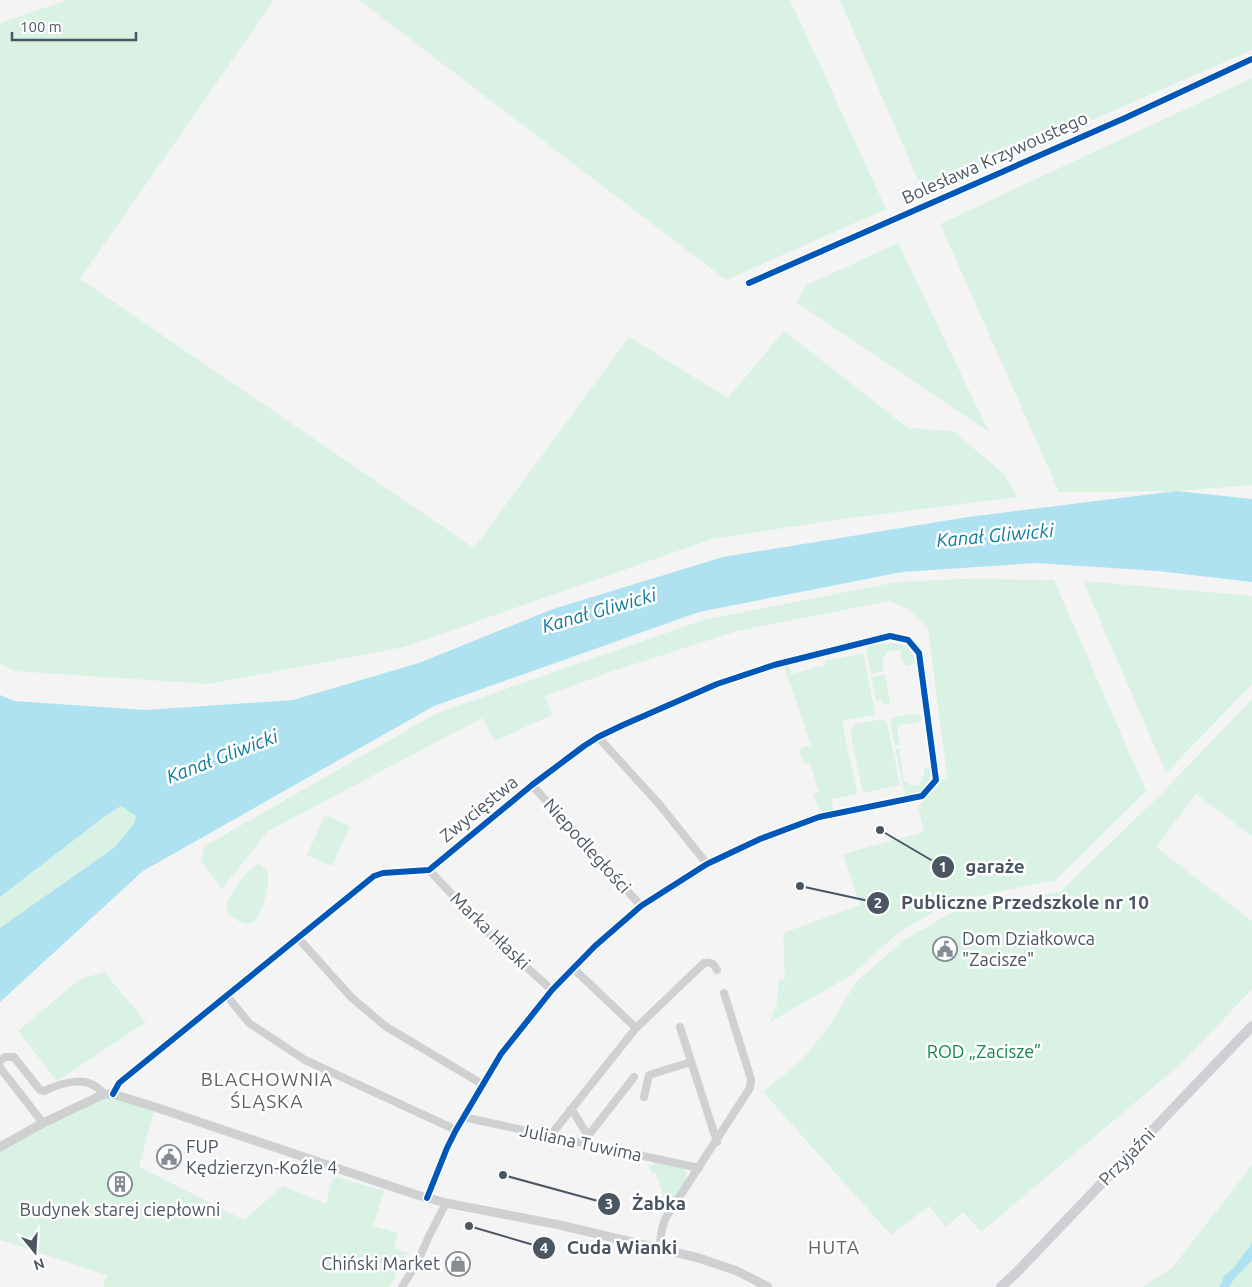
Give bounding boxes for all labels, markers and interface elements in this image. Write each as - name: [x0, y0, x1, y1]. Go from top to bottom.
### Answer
- scale bar: [12, 10, 136, 42]
- text: 100 m: [20, 18, 62, 35]
- street label: Bolesława Krzywoustego: [899, 107, 1091, 207]
- water label: Kanał Gliwicki: [935, 519, 1056, 551]
- water label: Kanał Gliwicki: [539, 583, 660, 637]
- water label: Kanał Gliwicki: [163, 724, 282, 787]
- street label: Zwycięstwa: [436, 771, 521, 845]
- street label: Niepodległości: [540, 794, 635, 896]
- callout: garaże: [930, 850, 1035, 884]
- text: garaże: [965, 855, 1025, 877]
- text: 1: [939, 858, 947, 875]
- callout: Publiczne Przedszkole nr 10: [866, 886, 1159, 920]
- street label: Marka Hłaski: [447, 888, 534, 973]
- text: Publiczne Przedszkole nr 10: [901, 891, 1149, 913]
- text: 2: [874, 894, 882, 911]
- place label: Dom Działkowca "Zacisze": [962, 928, 1095, 969]
- public building icon: Dom Działkowca "Zacisze": [932, 936, 958, 962]
- park label: ROD „Zacisze”: [927, 1041, 1041, 1061]
- district label: BLACHOWNIA ŚLĄSKA: [201, 1068, 333, 1112]
- street label: Juliana Tuwima: [518, 1119, 644, 1165]
- street label: Przyjaźni: [1094, 1124, 1158, 1189]
- place label: FUP Kędzierzyn-Koźle 4: [186, 1136, 337, 1177]
- public building icon: FUP Kędzierzyn-Koźle 4: [156, 1144, 182, 1170]
- building icon: Budynek starej ciepłowni: [107, 1171, 133, 1197]
- callout: Żabka: [596, 1187, 696, 1221]
- text: Żabka: [632, 1192, 686, 1214]
- text: 3: [605, 1195, 613, 1212]
- place label: Budynek starej ciepłowni: [20, 1199, 220, 1219]
- north arrow: [10, 1227, 60, 1277]
- callout: Cuda Wianki: [531, 1231, 687, 1265]
- text: Cuda Wianki: [567, 1236, 677, 1258]
- district label: HUTA: [808, 1236, 860, 1258]
- text: 4: [540, 1239, 548, 1256]
- shop icon: Chiński Market: [445, 1251, 471, 1277]
- place label: Chiński Market: [321, 1253, 440, 1273]
- text: N: [32, 1255, 46, 1274]

